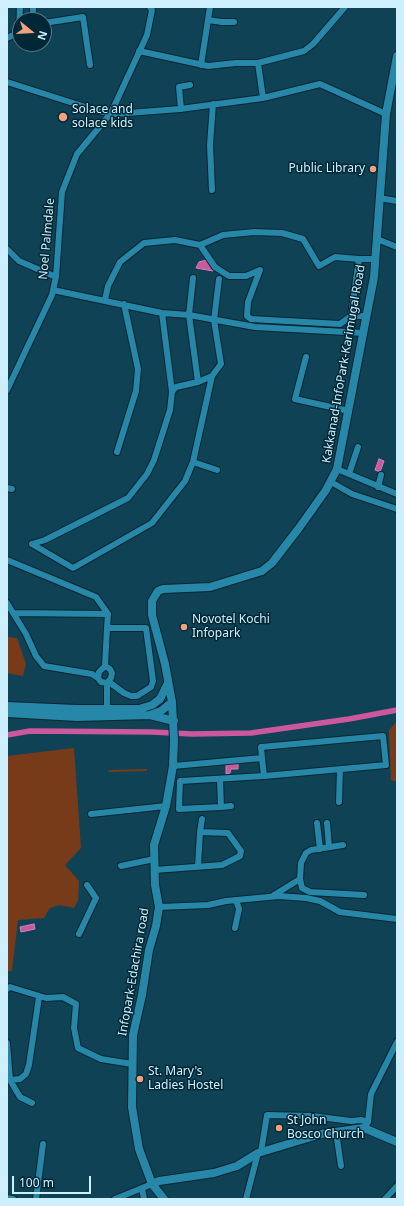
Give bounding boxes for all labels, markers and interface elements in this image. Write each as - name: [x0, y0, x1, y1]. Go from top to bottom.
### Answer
- north arrow: [12, 12, 52, 52]
- text: N: [34, 29, 51, 42]
- place label: Solace and solace kids: [72, 103, 133, 131]
- marker: Solace and solace kids: [57, 111, 69, 123]
- place label: Public Library: [289, 162, 365, 176]
- marker: Public Library: [368, 164, 378, 174]
- street label: Noel Palmdale: [36, 198, 58, 280]
- street label: Kakkanad-InfoPark-Karimugal Road: [319, 264, 369, 464]
- place label: Novotel Kochi Infopark: [192, 613, 270, 641]
- marker: Novotel Kochi Infopark: [179, 622, 189, 632]
- street label: Infopark-Edachira road: [116, 907, 152, 1037]
- place label: St. Mary's Ladies Hostel: [148, 1065, 223, 1093]
- marker: St. Mary's Ladies Hostel: [135, 1074, 145, 1084]
- place label: St John Bosco Church: [287, 1114, 364, 1142]
- marker: St John Bosco Church: [274, 1123, 284, 1133]
- scale bar: [14, 1168, 93, 1194]
- text: 100 m: [19, 1174, 54, 1191]

